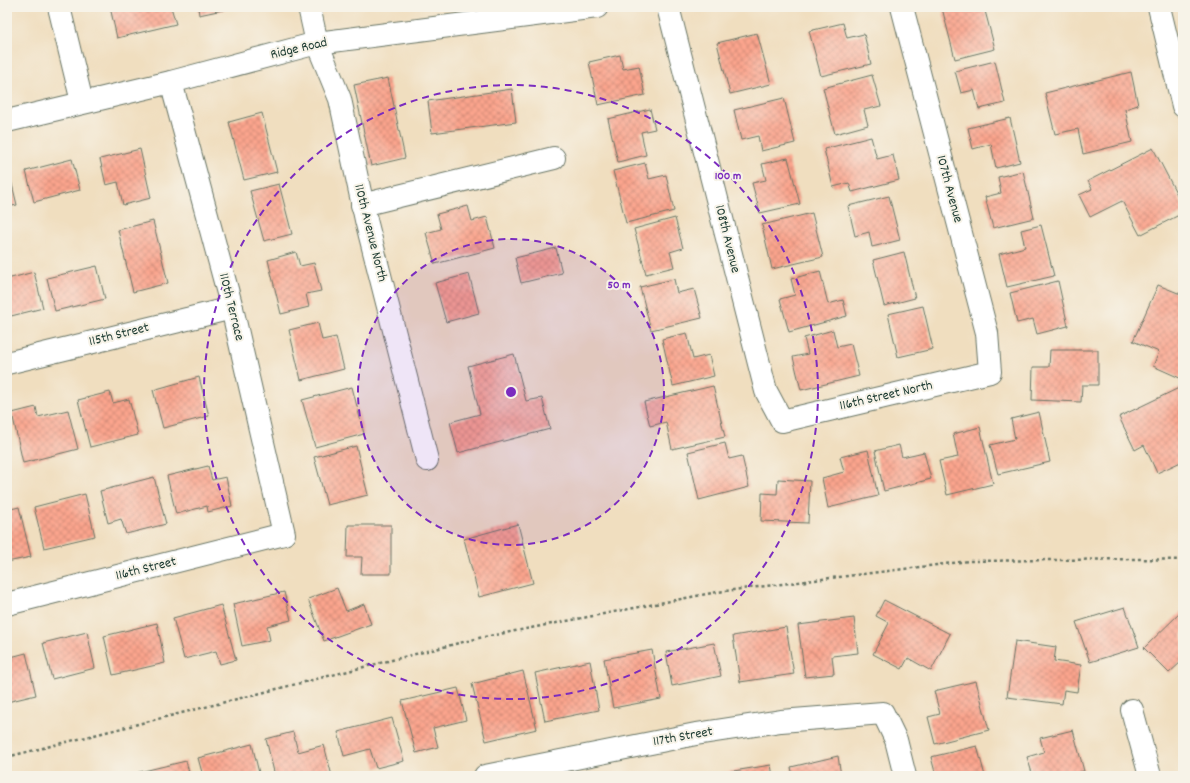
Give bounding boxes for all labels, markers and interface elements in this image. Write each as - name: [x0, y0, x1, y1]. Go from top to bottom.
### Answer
- street label: Ridge Road: [269, 33, 329, 65]
- street label: 107th Avenue: [930, 153, 968, 225]
- text: 100 m: [715, 168, 741, 185]
- street label: 110th Avenue North: [348, 182, 392, 284]
- street label: 108th Avenue: [709, 203, 745, 275]
- street label: 110th Terrace: [213, 271, 249, 343]
- text: 50 m: [607, 277, 631, 294]
- street label: 115th Street: [87, 318, 151, 352]
- street label: 116th Street North: [838, 376, 934, 416]
- centre of rings: [504, 385, 518, 399]
- street label: 116th Street: [114, 552, 178, 586]
- street label: 117th Street: [652, 722, 714, 752]

